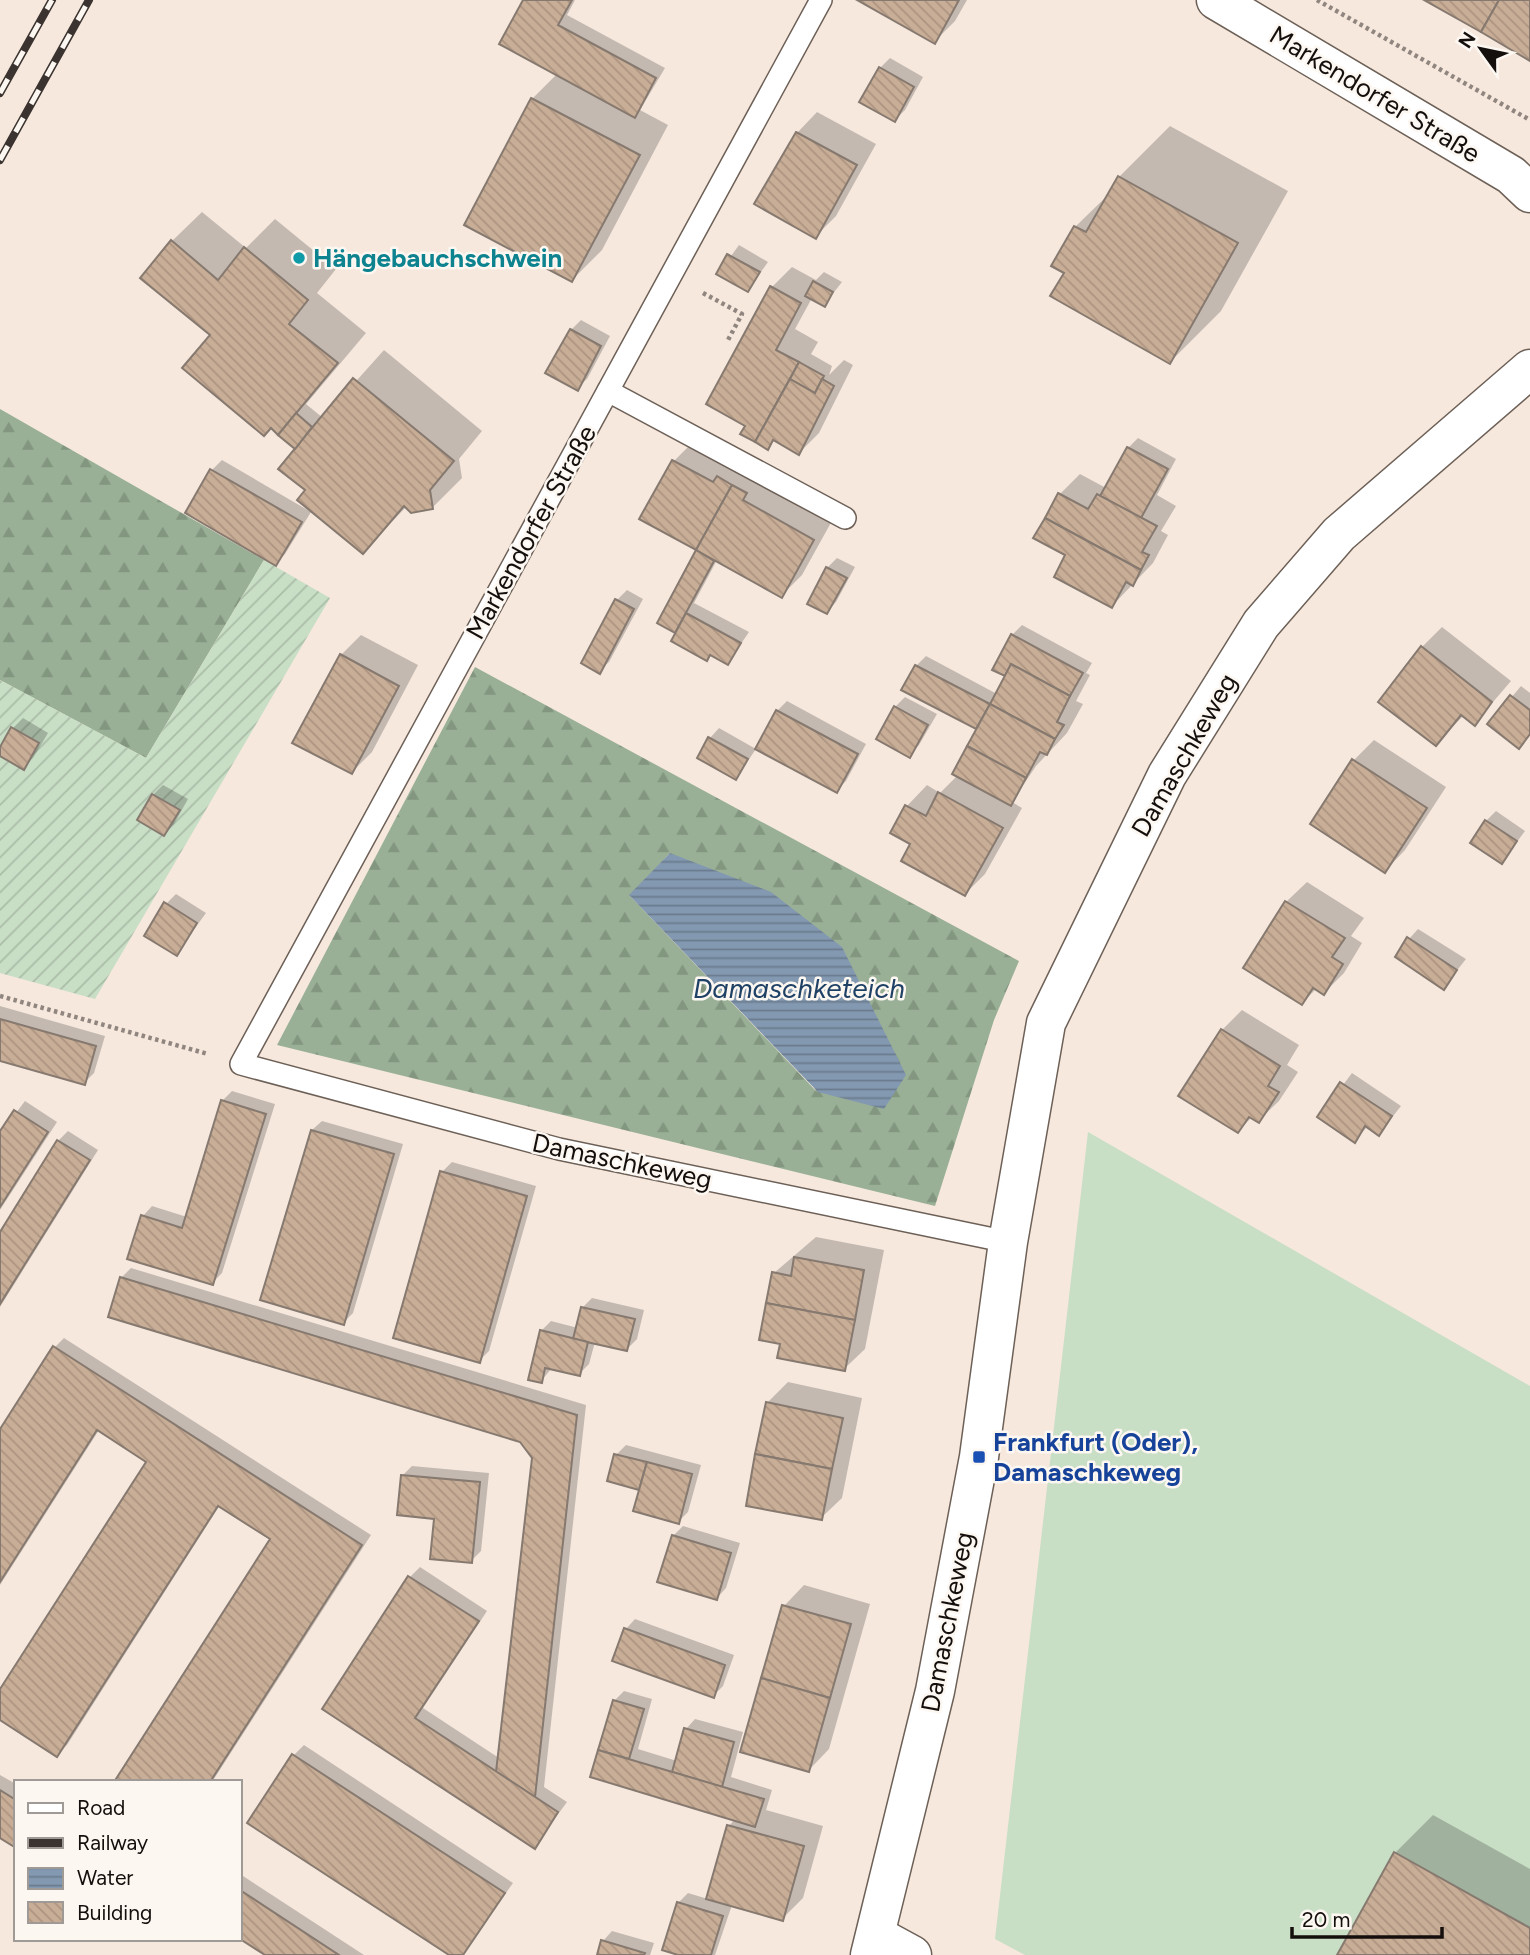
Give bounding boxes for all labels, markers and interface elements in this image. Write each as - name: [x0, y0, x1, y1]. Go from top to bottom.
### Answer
- north arrow: [1446, 14, 1516, 84]
- street label: Markendorfer Straße: [1264, 19, 1486, 169]
- text: N: [1454, 28, 1481, 52]
- place label: Hängebauchschwein: [313, 242, 562, 274]
- marker: Hängebauchschwein: [291, 250, 307, 266]
- street label: Markendorfer Straße: [459, 419, 603, 645]
- street label: Damaschkeweg: [1124, 668, 1244, 842]
- water label: Damaschketeich: [693, 971, 905, 1005]
- street label: Damaschkeweg: [529, 1126, 715, 1196]
- place label: Frankfurt (Oder), Damaschkeweg: [993, 1426, 1198, 1488]
- marker: Frankfurt (Oder), Damaschkeweg: [971, 1449, 987, 1465]
- street label: Damaschkeweg: [914, 1529, 980, 1715]
- legend: [14, 1780, 242, 1941]
- text: Road: [77, 1795, 125, 1820]
- text: Railway: [77, 1830, 148, 1855]
- text: Water: [77, 1865, 133, 1890]
- scale bar: [1292, 1896, 1442, 1940]
- text: Building: [77, 1900, 152, 1925]
- text: 20 m: [1302, 1907, 1350, 1932]

